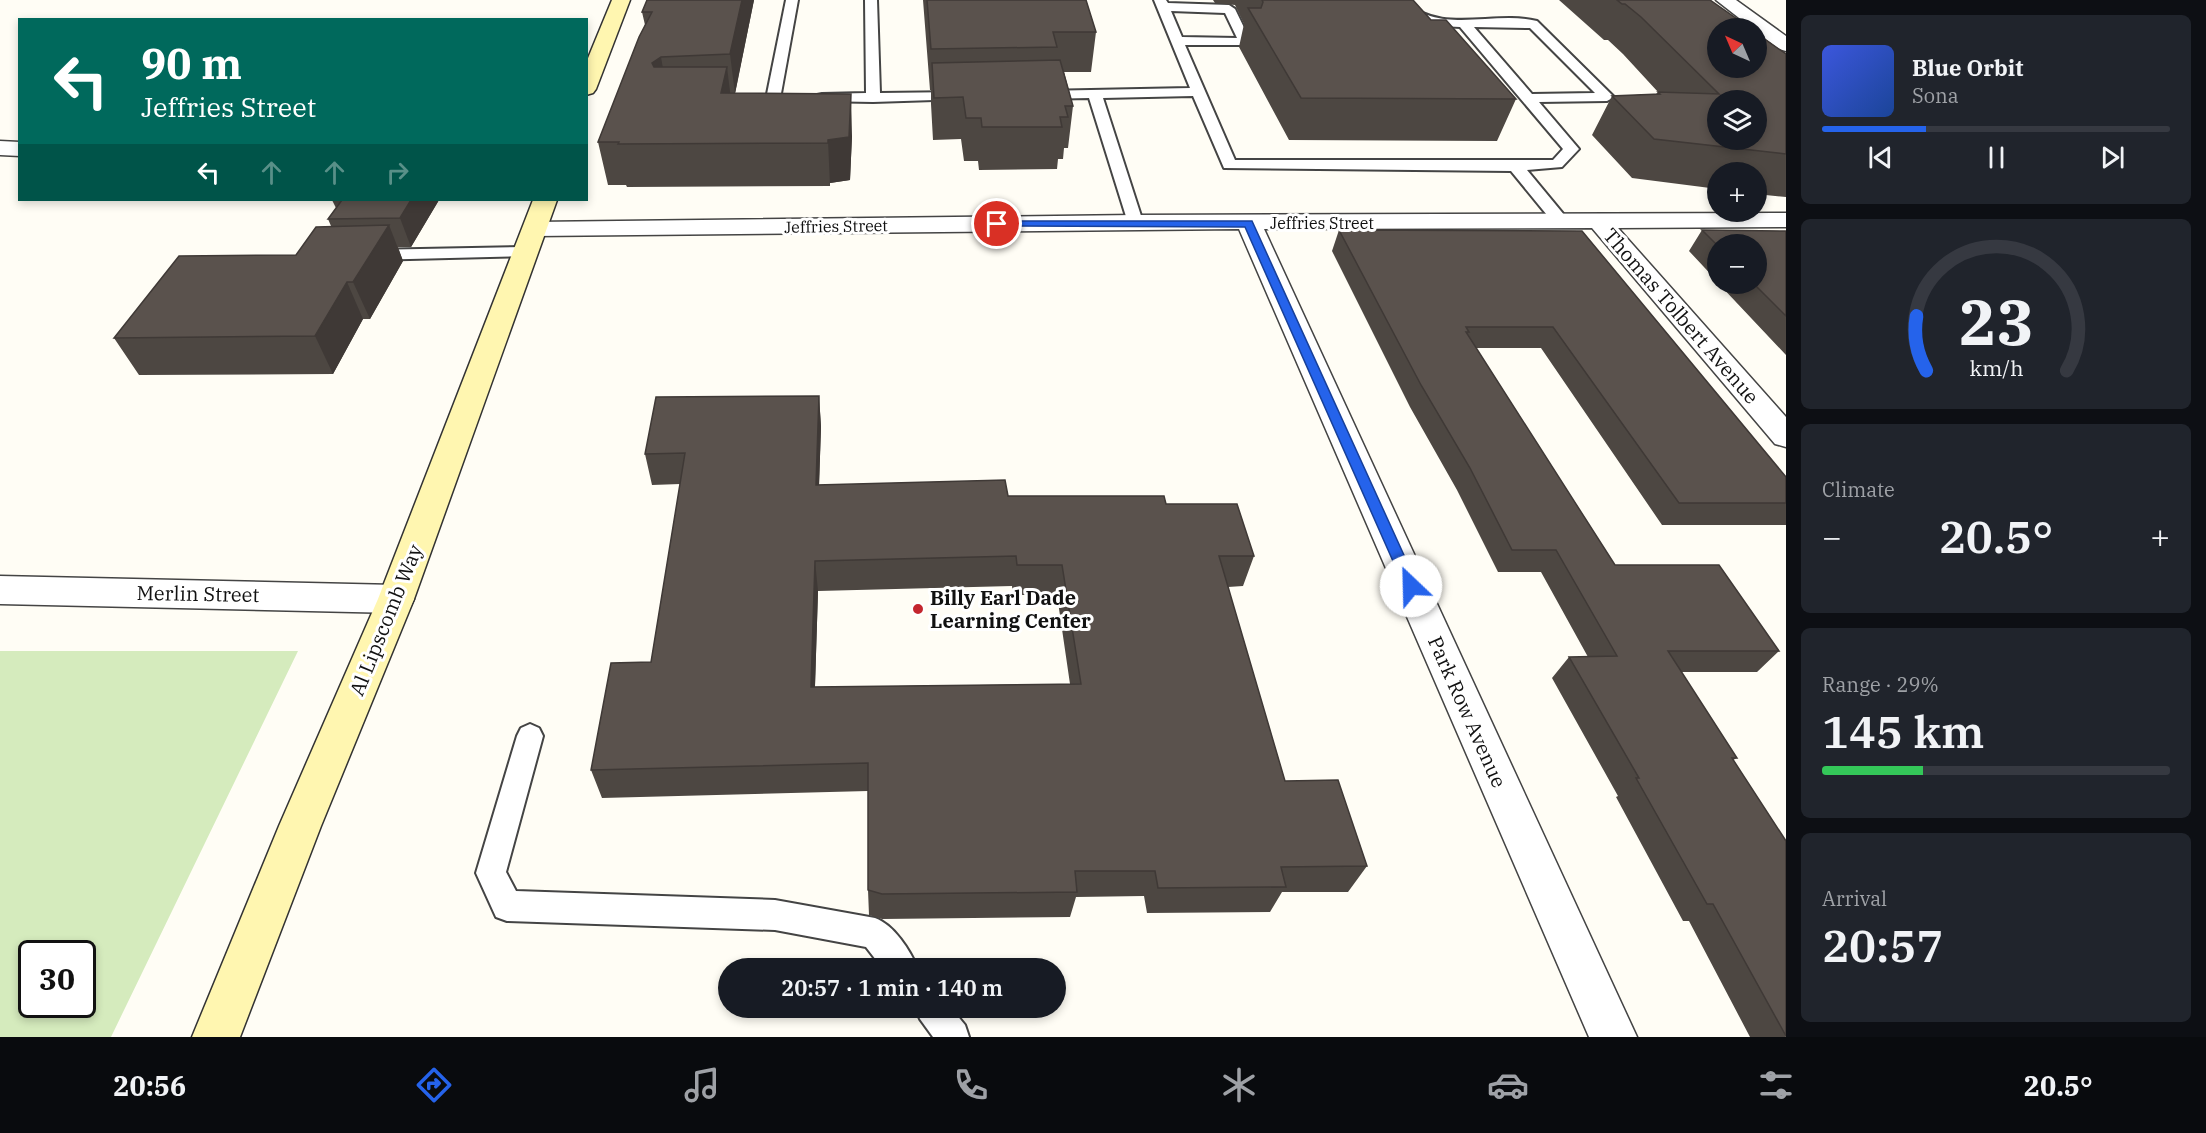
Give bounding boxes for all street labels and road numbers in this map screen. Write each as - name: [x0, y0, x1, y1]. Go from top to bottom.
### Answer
- street label: Jeffries Street: [1270, 213, 1374, 233]
- street label: Jeffries Street: [784, 215, 888, 237]
- street label: Thomas Tolbert Avenue: [1598, 222, 1765, 409]
- street label: Al Lipscomb Way: [343, 540, 428, 700]
- street label: Merlin Street: [136, 579, 260, 608]
- street label: Park Row Avenue: [1422, 632, 1513, 792]

